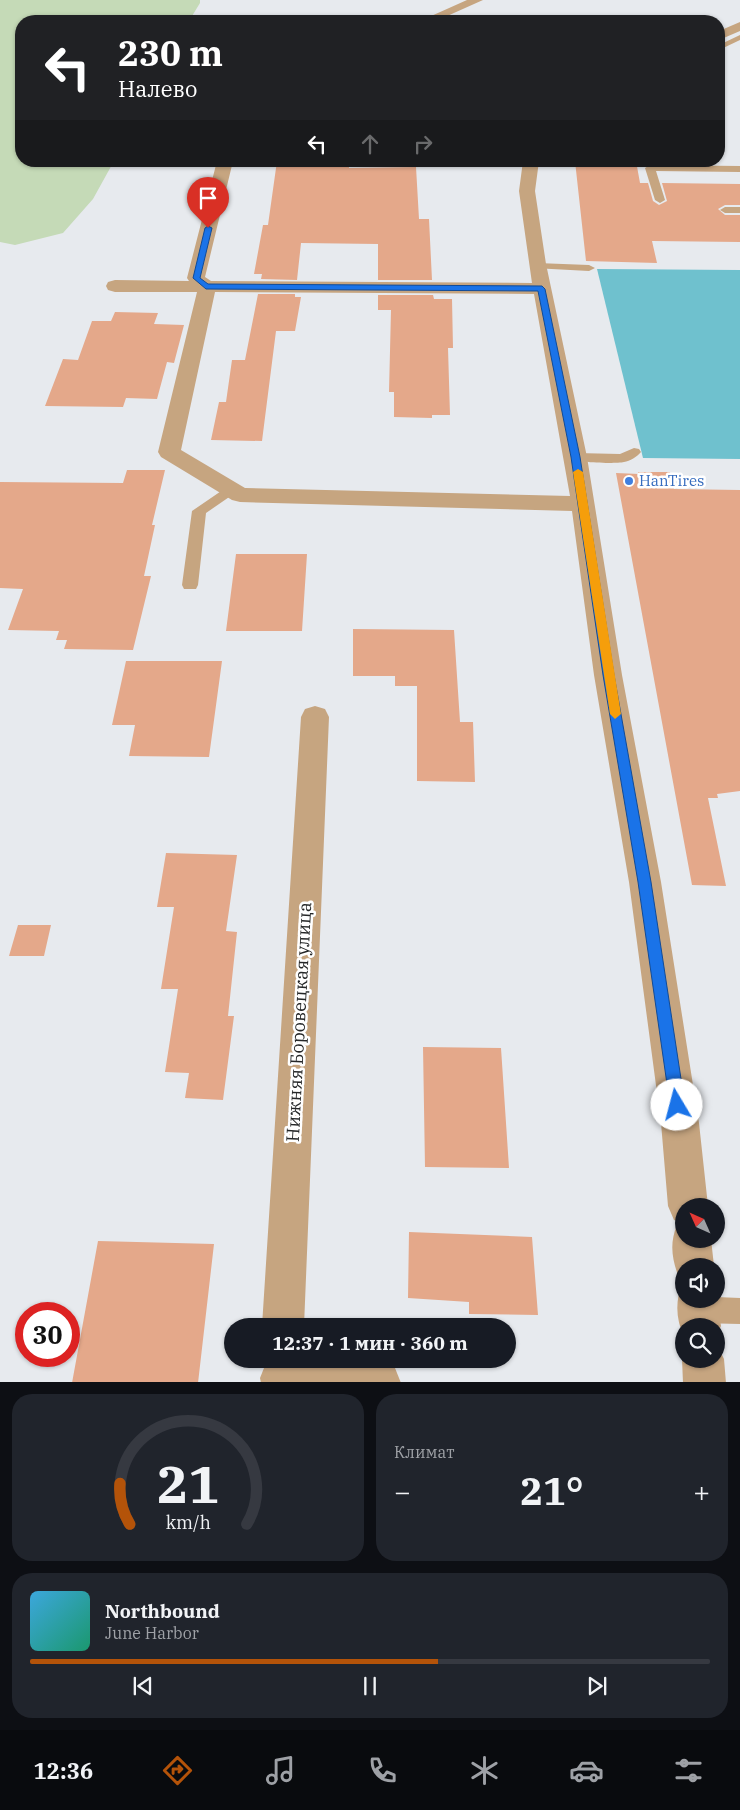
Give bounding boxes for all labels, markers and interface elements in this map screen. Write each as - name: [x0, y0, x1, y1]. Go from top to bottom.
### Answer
- text: 230 m: [118, 30, 223, 76]
- icon: left: [35, 35, 100, 100]
- text: Налево: [118, 74, 197, 103]
- icon: left: [303, 130, 331, 158]
- icon: ahead: [356, 130, 384, 158]
- icon: right: [409, 130, 437, 158]
- pin: [187, 177, 229, 228]
- icon: arrive: [194, 184, 222, 212]
- place label: HanTires: [639, 471, 704, 490]
- marker: HanTires: [623, 475, 635, 487]
- street label: Нижняя Боровецкая улица: [281, 901, 316, 1142]
- position arrow: [650, 1078, 702, 1130]
- north arrow: [675, 1198, 725, 1248]
- map controls: [675, 1198, 725, 1368]
- button: sound: [675, 1258, 725, 1308]
- speed limit sign: 30: [15, 1302, 80, 1367]
- button: search: [675, 1318, 725, 1368]
- text: 12:37 · 1 мин · 360 m: [272, 1331, 468, 1355]
- text: Климат: [394, 1442, 454, 1462]
- text: 21: [157, 1450, 219, 1517]
- text: 21°: [520, 1466, 584, 1515]
- text: −: [394, 1473, 411, 1510]
- text: +: [693, 1473, 710, 1510]
- text: km/h: [165, 1511, 211, 1534]
- text: Northbound: [105, 1599, 220, 1623]
- text: June Harbor: [105, 1623, 199, 1643]
- icon: previous: [129, 1672, 157, 1700]
- icon: pause: [356, 1672, 384, 1700]
- icon: next: [583, 1672, 611, 1700]
- icon: directions: [160, 1753, 195, 1788]
- icon: music: [263, 1753, 298, 1788]
- icon: phone: [365, 1753, 400, 1788]
- icon: climate: [467, 1753, 502, 1788]
- icon: car: [569, 1753, 604, 1788]
- icon: filters: [671, 1753, 706, 1788]
- text: 12:36: [34, 1756, 93, 1785]

